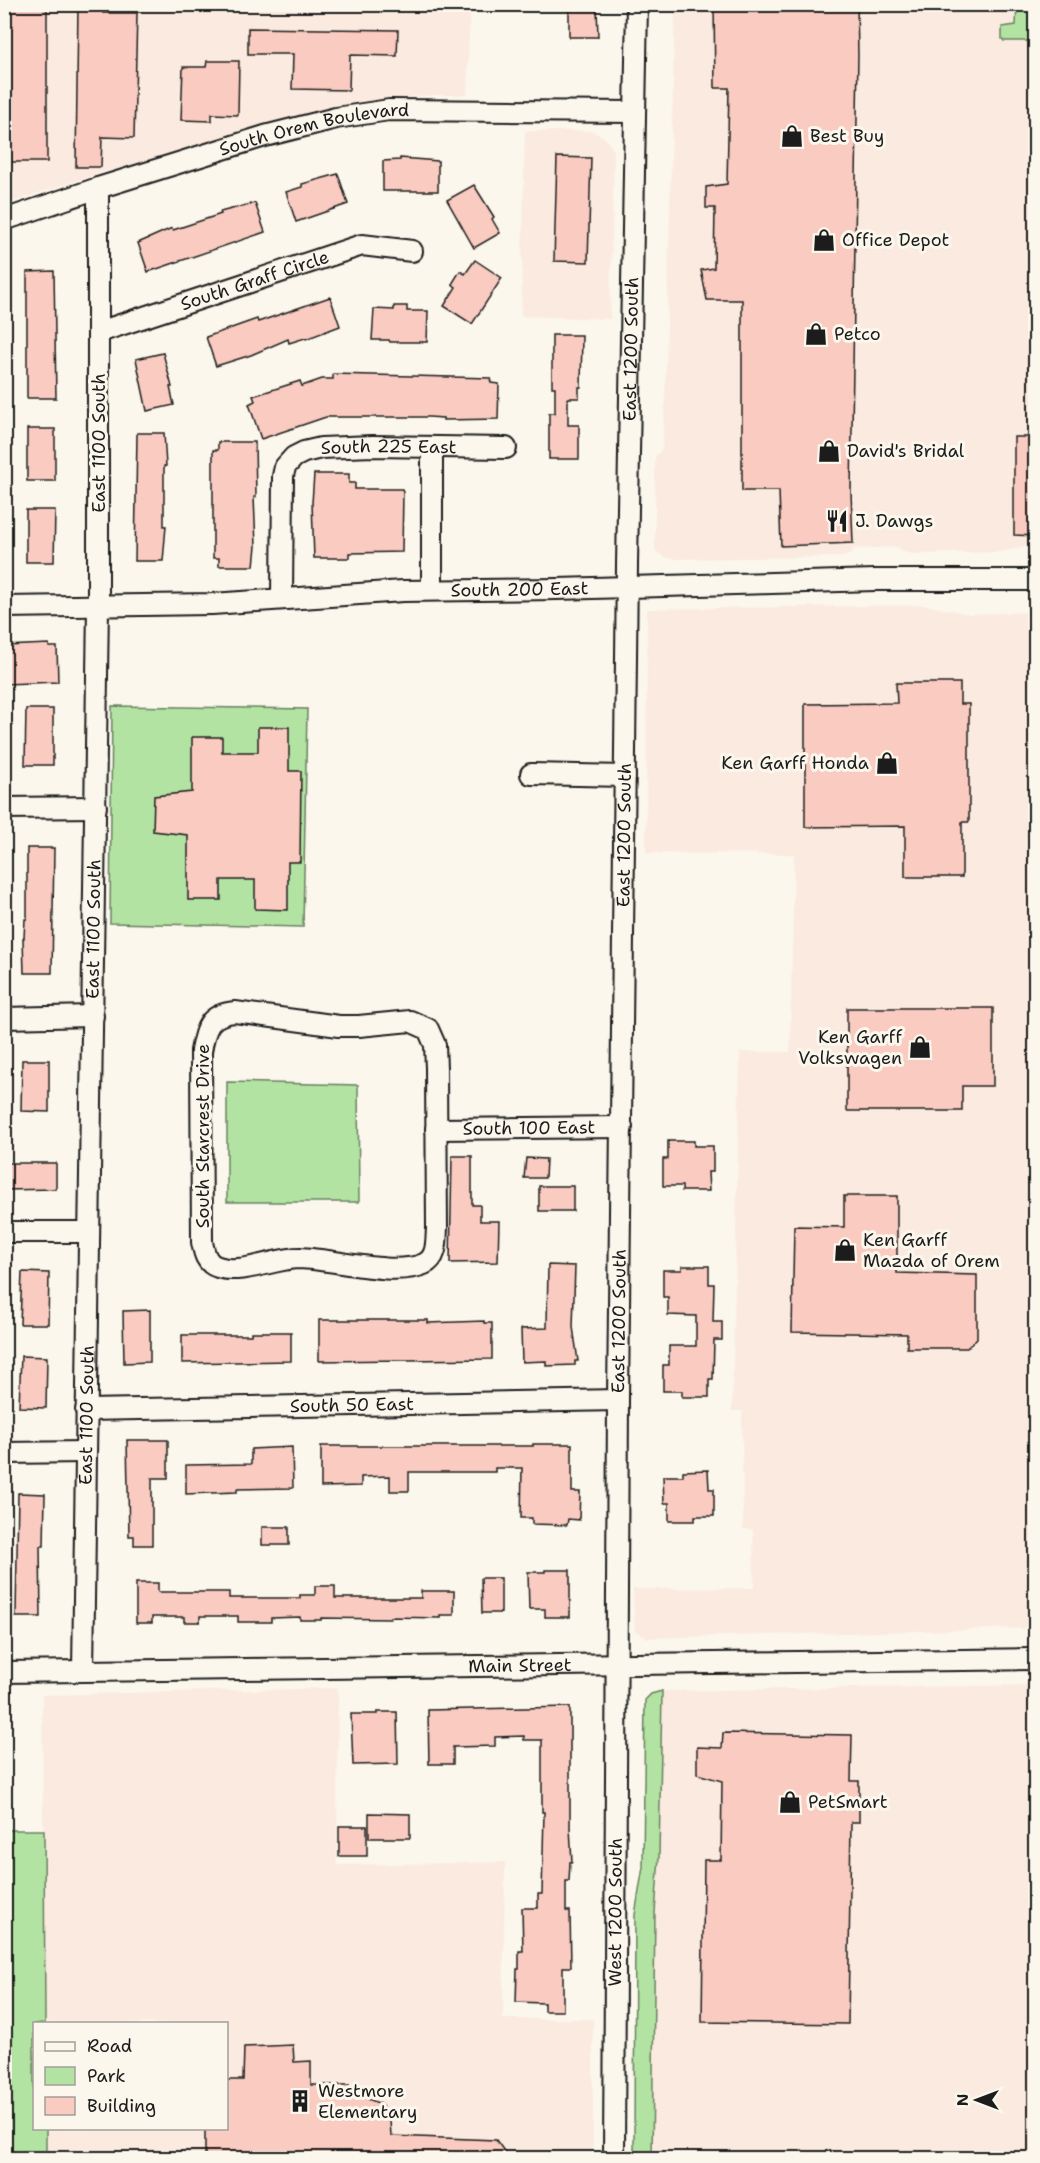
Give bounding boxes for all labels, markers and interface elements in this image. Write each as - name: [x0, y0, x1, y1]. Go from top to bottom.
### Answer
- street label: South Orem Boulevard: [216, 98, 409, 162]
- shop icon: Best Buy: [779, 123, 805, 149]
- place label: Best Buy: [810, 124, 884, 148]
- shop icon: Office Depot: [811, 227, 837, 253]
- place label: Office Depot: [842, 228, 950, 252]
- street label: South Graff Circle: [177, 245, 332, 316]
- street label: East 1200 South: [618, 277, 644, 421]
- shop icon: Petco: [803, 321, 829, 347]
- place label: Petco: [834, 322, 881, 346]
- street label: East 1100 South: [87, 373, 111, 513]
- street label: South 225 East: [320, 434, 457, 460]
- shop icon: David's Bridal: [816, 438, 842, 464]
- place label: David's Bridal: [847, 439, 965, 463]
- restaurant icon: J. Dawgs: [824, 508, 850, 534]
- place label: J. Dawgs: [855, 509, 933, 533]
- street label: South 200 East: [451, 576, 589, 602]
- shop icon: Ken Garff Honda: [874, 750, 900, 776]
- place label: Ken Garff Honda: [721, 751, 869, 775]
- street label: East 1200 South: [611, 763, 637, 907]
- street label: East 1100 South: [80, 859, 106, 999]
- place label: Ken Garff Volkswagen: [798, 1025, 903, 1070]
- shop icon: Ken Garff Volkswagen: [907, 1034, 933, 1060]
- street label: South Starcrest Drive: [191, 1044, 215, 1228]
- street label: South 100 East: [462, 1115, 596, 1141]
- place label: Ken Garff Mazda of Orem: [863, 1228, 1000, 1273]
- shop icon: Ken Garff Mazda of Orem: [832, 1237, 858, 1263]
- street label: East 1200 South: [606, 1249, 632, 1393]
- street label: East 1100 South: [74, 1345, 100, 1485]
- street label: South 50 East: [290, 1392, 414, 1418]
- street label: Main Street: [468, 1653, 572, 1678]
- shop icon: PetSmart: [777, 1789, 803, 1815]
- place label: PetSmart: [808, 1790, 888, 1814]
- street label: West 1200 South: [603, 1838, 628, 1986]
- legend: [33, 2022, 228, 2130]
- text: Road: [87, 2034, 132, 2058]
- text: Park: [87, 2064, 126, 2088]
- north arrow: [947, 2070, 1007, 2130]
- place label: Westmore Elementary: [318, 2079, 417, 2124]
- building icon: Westmore Elementary: [287, 2088, 313, 2114]
- text: Building: [87, 2094, 156, 2118]
- text: N: [952, 2094, 973, 2106]

